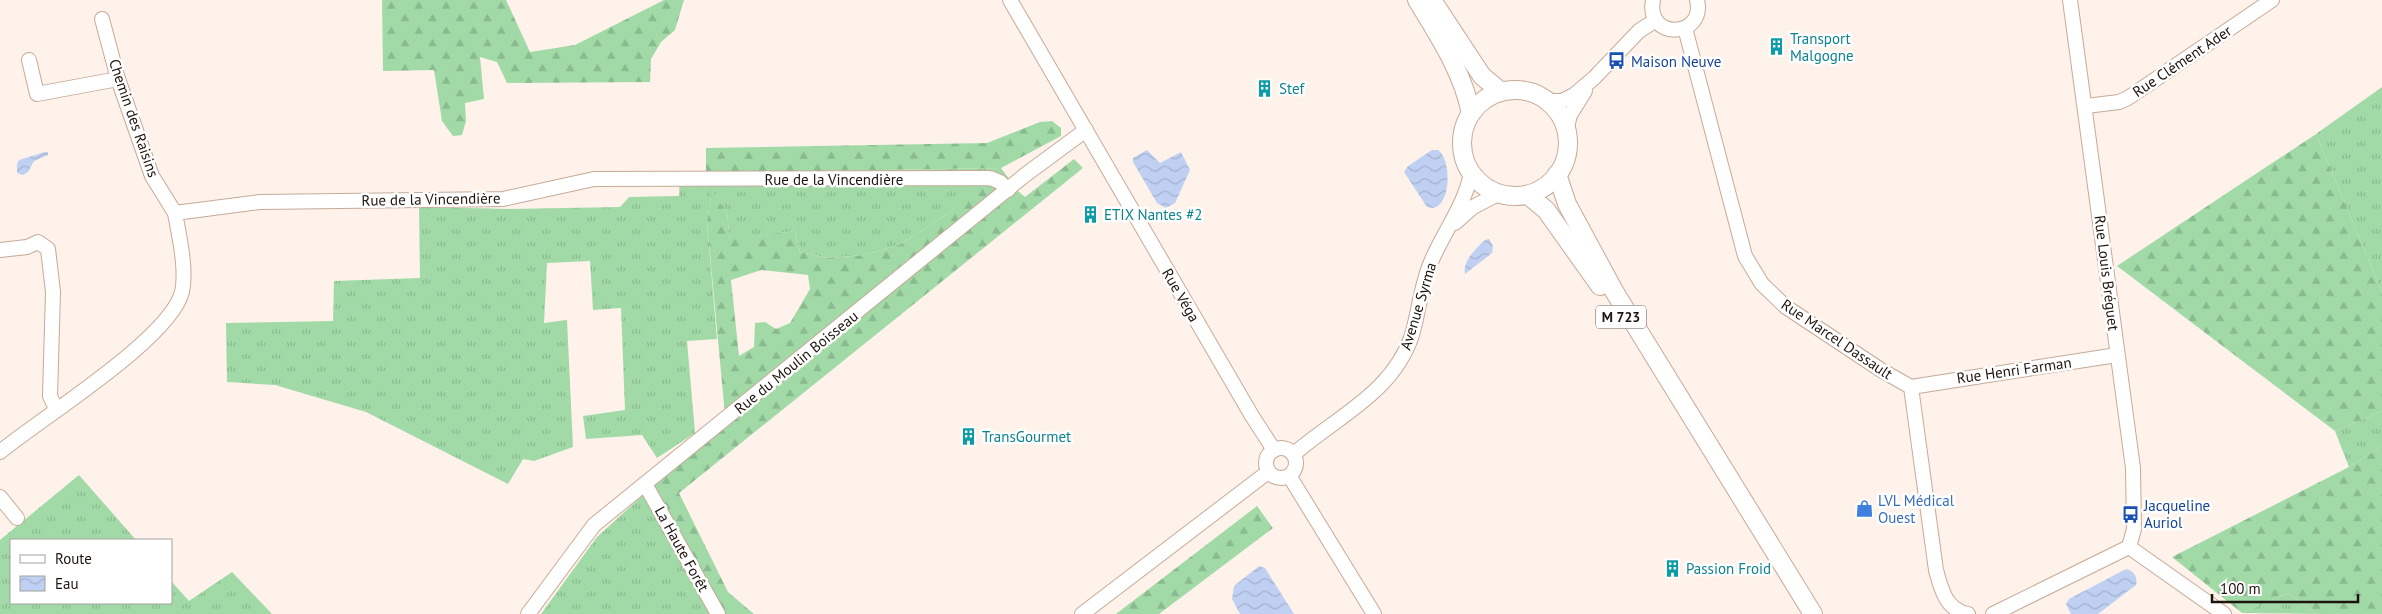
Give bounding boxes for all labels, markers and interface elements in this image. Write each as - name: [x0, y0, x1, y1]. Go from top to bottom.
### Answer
- street label: Rue Clément Ader: [2129, 21, 2235, 101]
- place label: Transport Malgogne: [1790, 29, 1854, 65]
- building icon: Transport Malgogne: [1766, 37, 1786, 57]
- bus stop icon: Maison Neuve: [1607, 51, 1627, 71]
- place label: Maison Neuve: [1631, 52, 1721, 71]
- street label: Chemin des Raisins: [105, 56, 163, 180]
- building icon: Stef: [1255, 78, 1275, 98]
- place label: Stef: [1279, 79, 1306, 98]
- street label: Rue de la Vincendière: [765, 170, 903, 189]
- street label: Rue de la Vincendière: [361, 188, 501, 210]
- building icon: ETIX Nantes #2: [1080, 204, 1100, 224]
- place label: ETIX Nantes #2: [1104, 205, 1203, 224]
- street label: Rue Louis Bréguet: [2091, 214, 2123, 332]
- street label: Avenue Syrma: [1396, 260, 1440, 352]
- street label: Rue Véga: [1158, 265, 1204, 325]
- street label: Rue Marcel Dassault: [1778, 295, 1896, 383]
- street label: Rue du Moulin Boisseau: [730, 306, 862, 418]
- road number: M 723: [1596, 306, 1646, 328]
- street label: Rue Henri Farman: [1955, 353, 2073, 387]
- building icon: TransGourmet: [958, 426, 978, 446]
- place label: TransGourmet: [982, 427, 1071, 446]
- place label: LVL Médical Ouest: [1878, 491, 1955, 527]
- place label: Jacqueline Auriol: [2143, 496, 2210, 532]
- shop icon: LVL Médical Ouest: [1854, 499, 1874, 519]
- street label: La Haute Forêt: [651, 503, 713, 595]
- bus stop icon: Jacqueline Auriol: [2120, 504, 2140, 524]
- legend: [10, 539, 172, 604]
- text: Route: [55, 549, 92, 568]
- building icon: Passion Froid: [1662, 558, 1682, 578]
- place label: Passion Froid: [1686, 559, 1771, 578]
- scale bar: [2212, 572, 2358, 604]
- text: Eau: [55, 574, 79, 593]
- text: 100 m: [2220, 579, 2261, 598]

